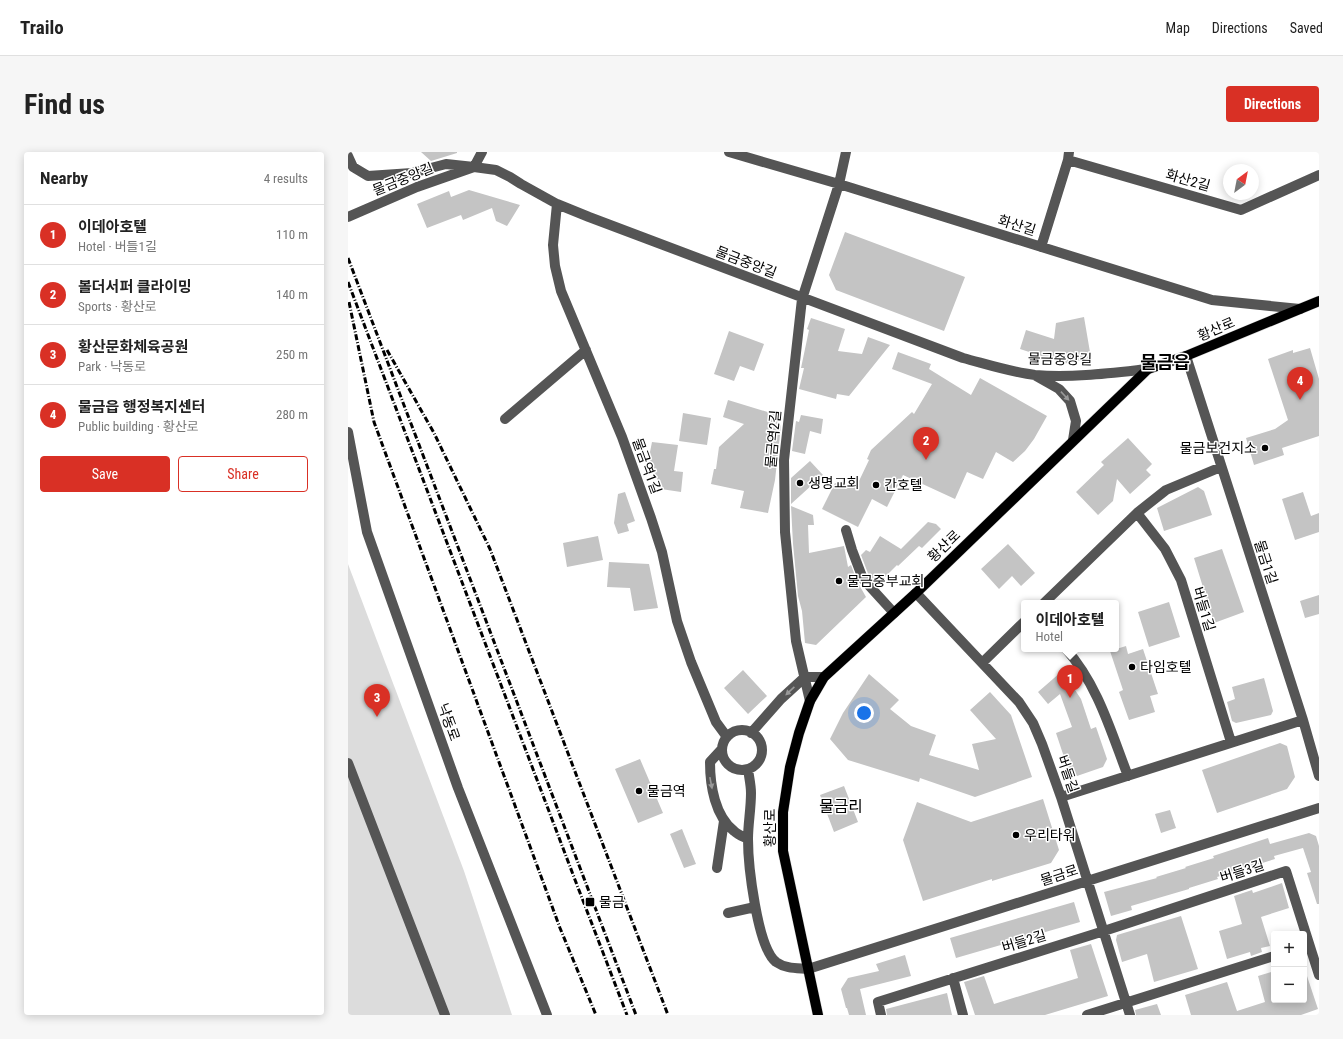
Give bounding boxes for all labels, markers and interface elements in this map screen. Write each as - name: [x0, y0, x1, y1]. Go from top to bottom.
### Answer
- text: Trailo: [20, 16, 64, 39]
- text: Map: [1166, 20, 1190, 36]
- text: Directions: [1212, 20, 1268, 36]
- text: Saved: [1290, 20, 1323, 36]
- button: Directions: [1226, 86, 1319, 122]
- text: Find us: [24, 88, 105, 121]
- street label: 물금중앙길: [370, 160, 436, 198]
- north arrow: [1223, 164, 1259, 200]
- street label: 화산2길: [1164, 166, 1212, 194]
- text: Nearby: [40, 168, 88, 188]
- text: 4 results: [264, 171, 308, 186]
- street label: 화산길: [996, 212, 1038, 238]
- text: 이데아호텔: [78, 218, 147, 236]
- text: 1: [50, 227, 56, 242]
- text: 110 m: [276, 227, 308, 242]
- text: Hotel · 버들1길: [78, 239, 157, 254]
- street label: 물금중앙길: [713, 243, 779, 281]
- text: 볼더서퍼 클라이밍: [78, 278, 192, 296]
- text: 2: [50, 287, 56, 302]
- text: 140 m: [276, 287, 308, 302]
- text: Sports · 황산로: [78, 299, 157, 314]
- street label: 황산로: [1195, 314, 1237, 344]
- text: 황산문화체육공원: [78, 338, 188, 356]
- text: 3: [50, 347, 56, 362]
- text: 250 m: [276, 347, 308, 362]
- street label: 물금중앙길: [1028, 350, 1092, 368]
- district label: 물금읍: [1140, 352, 1190, 373]
- text: Park · 낙동로: [78, 359, 146, 374]
- pin: 4: [1287, 367, 1313, 400]
- one-way arrow: [1060, 391, 1070, 401]
- text: 물금읍 행정복지센터: [78, 398, 206, 416]
- text: 4: [50, 407, 56, 422]
- text: 280 m: [276, 407, 308, 422]
- street label: 물금역2길: [762, 409, 784, 469]
- text: Public building · 황산로: [78, 419, 199, 434]
- pin: 2: [913, 427, 939, 460]
- street label: 물금역1길: [629, 436, 665, 496]
- place label: 물금보건지소: [1180, 440, 1257, 456]
- marker: 물금보건지소: [1260, 443, 1270, 453]
- button: Save: [40, 456, 170, 492]
- button: Share: [178, 456, 308, 492]
- place label: 생명교회: [808, 475, 860, 491]
- place label: 칸호텔: [884, 477, 923, 493]
- marker: 생명교회: [795, 478, 805, 488]
- marker: 칸호텔: [871, 480, 881, 490]
- street label: 황산로: [925, 527, 964, 565]
- street label: 물금1길: [1251, 538, 1281, 586]
- place label: 물금중부교회: [847, 573, 924, 589]
- marker: 물금중부교회: [834, 576, 844, 586]
- street label: 버들1길: [1190, 585, 1218, 633]
- popup: [1021, 600, 1119, 652]
- text: 이데아호텔: [1035, 611, 1105, 629]
- text: Hotel: [1035, 629, 1063, 644]
- place label: 타임호텔: [1140, 659, 1192, 675]
- marker: 타임호텔: [1127, 662, 1137, 672]
- pin: 1: [1057, 665, 1083, 698]
- pin: 3: [364, 684, 390, 717]
- one-way arrow: [785, 686, 795, 696]
- street label: 낙동로: [435, 701, 463, 743]
- your location: [854, 703, 874, 723]
- street label: 버들길: [1054, 753, 1082, 795]
- one-way arrow: [708, 777, 714, 789]
- place label: 물금역: [647, 783, 686, 799]
- marker: 물금역: [634, 786, 644, 796]
- district label: 물금리: [819, 797, 863, 816]
- street label: 황산로: [762, 809, 778, 847]
- place label: 우리타워: [1024, 827, 1076, 843]
- marker: 우리타워: [1011, 830, 1021, 840]
- street label: 버들3길: [1218, 856, 1266, 886]
- street label: 물금로: [1038, 861, 1080, 889]
- place label: 물금: [599, 894, 625, 910]
- marker: 물금: [584, 896, 596, 908]
- street label: 버들2길: [1000, 927, 1048, 955]
- map controls: [1271, 931, 1307, 1003]
- button: +: [1271, 931, 1307, 967]
- button: −: [1271, 967, 1307, 1003]

